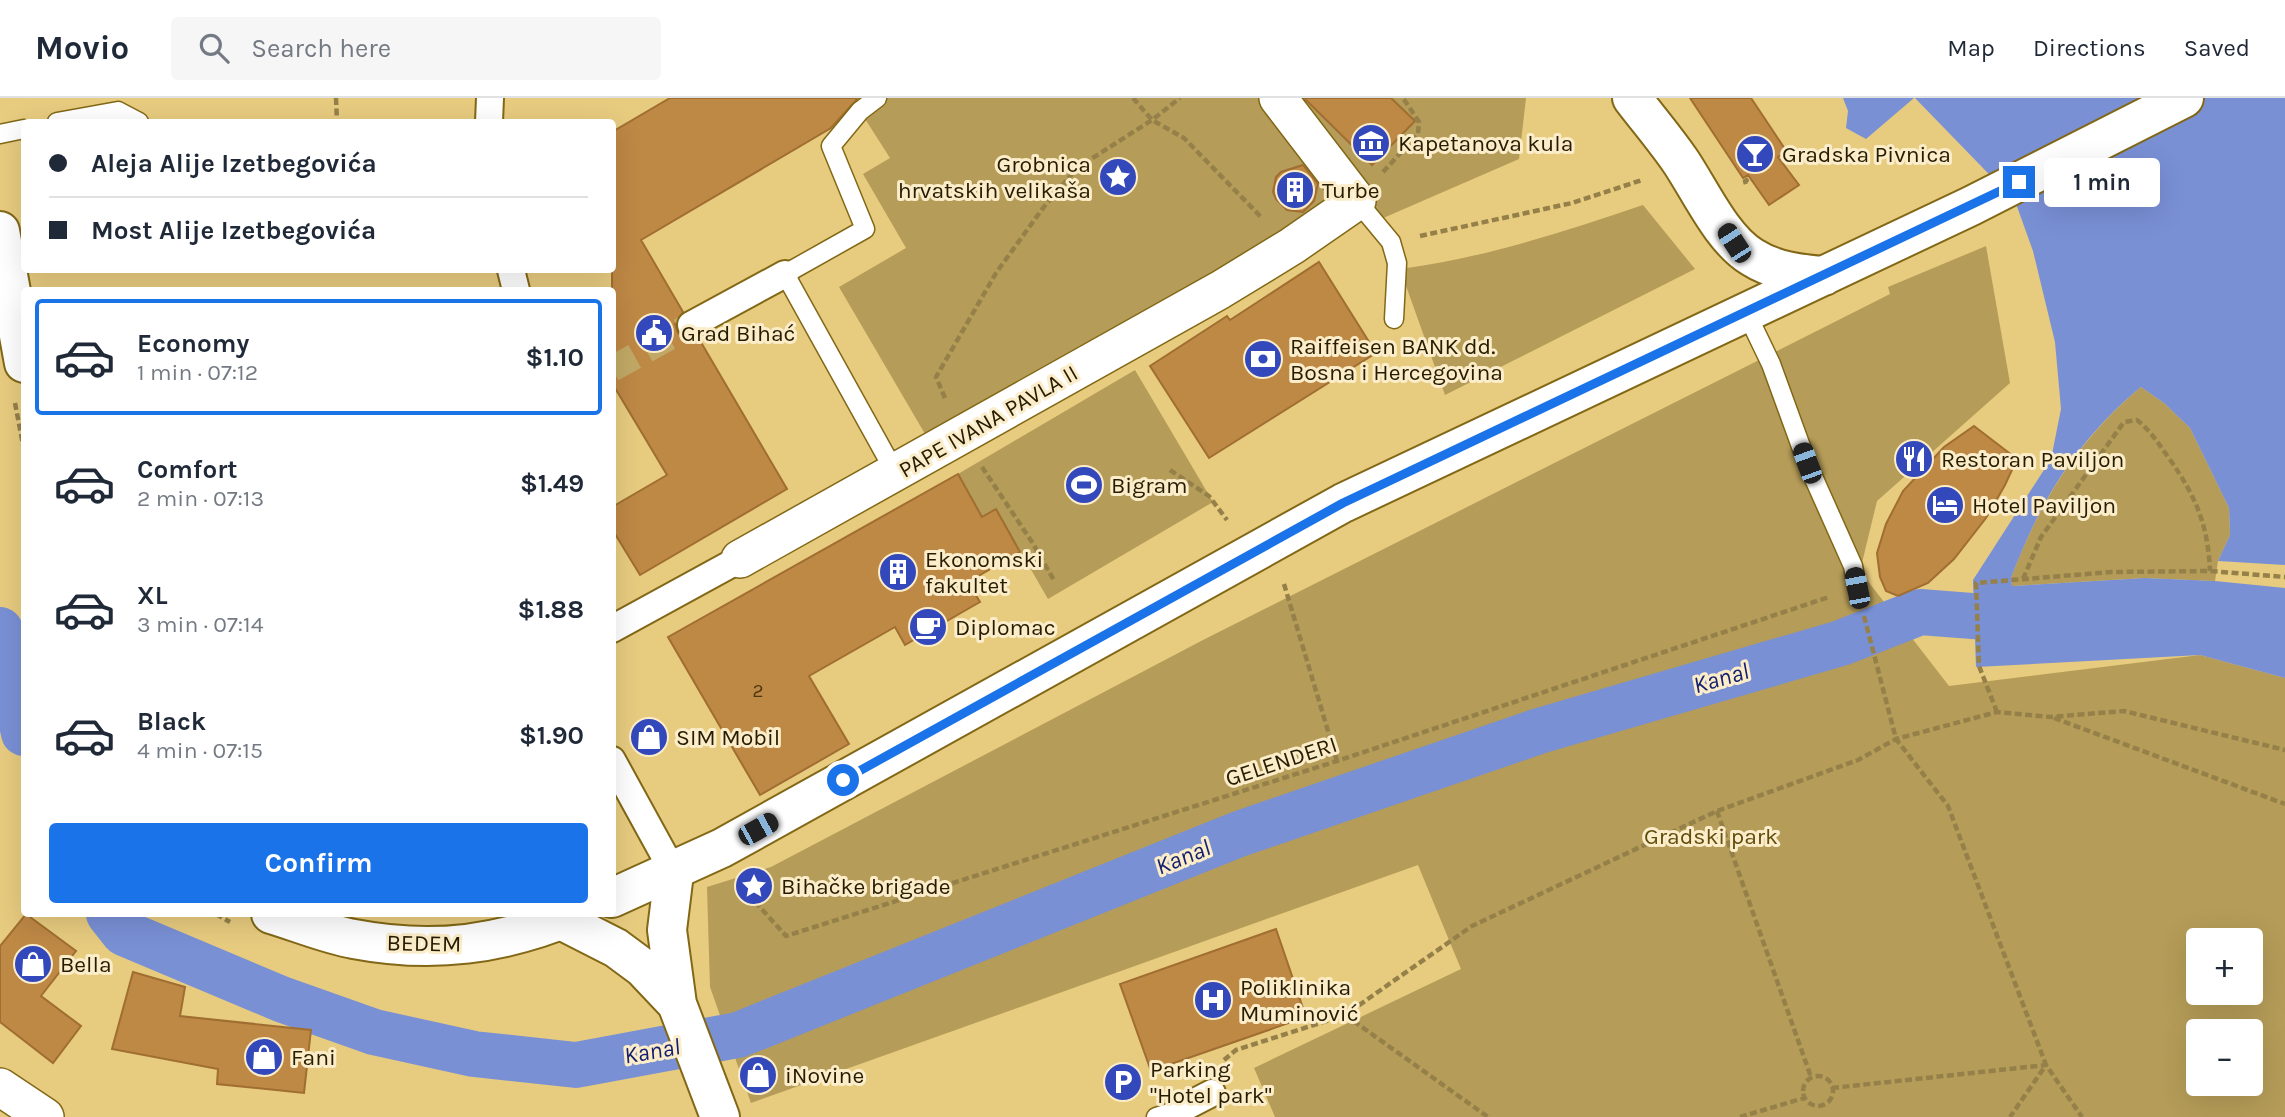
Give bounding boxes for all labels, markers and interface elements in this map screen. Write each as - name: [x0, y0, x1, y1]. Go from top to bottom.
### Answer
- search box: [171, 17, 661, 80]
- text: Movio: [35, 29, 129, 67]
- icon: search: [195, 29, 233, 67]
- text: Search here: [251, 33, 391, 64]
- text: Map: [1947, 34, 1995, 62]
- text: Directions: [2033, 34, 2146, 62]
- text: Saved: [2184, 34, 2250, 62]
- museum icon: Kapetanova kula: [1350, 122, 1392, 164]
- place label: Kapetanova kula: [1398, 130, 1573, 157]
- bar icon: Gradska Pivnica: [1734, 133, 1776, 175]
- place label: Gradska Pivnica: [1782, 141, 1951, 168]
- text: Aleja Alije Izetbegovića: [91, 148, 377, 179]
- place label: Grobnica hrvatskih velikaša: [898, 151, 1091, 204]
- place icon: Grobnica hrvatskih velikaša: [1097, 156, 1139, 198]
- callout: 1 min: [2044, 158, 2159, 206]
- route end: [2003, 166, 2035, 198]
- building icon: Turbe: [1274, 169, 1316, 211]
- text: 1 min: [2073, 169, 2131, 196]
- place label: Turbe: [1322, 177, 1380, 204]
- text: Most Alije Izetbegovića: [91, 215, 376, 246]
- car: [1714, 220, 1755, 266]
- public building icon: Grad Bihać: [633, 312, 675, 354]
- place label: Grad Bihać: [681, 320, 795, 347]
- icon: car: [53, 326, 116, 389]
- text: Economy: [137, 328, 249, 359]
- place label: Raiffeisen BANK dd. Bosna i Hercegovina: [1290, 333, 1503, 386]
- bank icon: Raiffeisen BANK dd. Bosna i Hercegovina: [1242, 338, 1284, 380]
- text: $1.10: [526, 342, 584, 373]
- text: 1 min · 07:12: [137, 359, 258, 386]
- street label: PAPE IVANA PAVLA II: [894, 359, 1083, 484]
- restaurant icon: Restoran Paviljon: [1893, 438, 1935, 480]
- car: [1790, 440, 1825, 486]
- place label: Restoran Paviljon: [1941, 446, 2124, 473]
- icon: car: [53, 452, 116, 515]
- text: Comfort: [137, 454, 238, 485]
- sports icon: Bigram: [1063, 464, 1105, 506]
- text: $1.49: [520, 468, 584, 499]
- place label: Bigram: [1111, 472, 1188, 499]
- hotel icon: Hotel Paviljon: [1924, 484, 1966, 526]
- text: 2 min · 07:13: [137, 485, 264, 512]
- place label: Hotel Paviljon: [1972, 492, 2116, 519]
- place label: Ekonomski fakultet: [925, 546, 1043, 599]
- building icon: Ekonomski fakultet: [877, 551, 919, 593]
- car: [1843, 565, 1872, 611]
- icon: car: [53, 578, 116, 641]
- text: XL: [137, 580, 168, 611]
- text: $1.88: [518, 594, 584, 625]
- cafe icon: Diplomac: [907, 606, 949, 648]
- text: 3 min · 07:14: [137, 611, 264, 638]
- place label: Diplomac: [955, 614, 1056, 641]
- water label: Kanal: [1690, 657, 1752, 699]
- house number: 2: [752, 680, 764, 702]
- icon: car: [53, 704, 116, 767]
- text: Black: [137, 706, 206, 737]
- shop icon: SIM Mobil: [628, 716, 670, 758]
- text: $1.90: [519, 720, 584, 751]
- place label: SIM Mobil: [676, 724, 780, 751]
- street label: GELENDERI: [1222, 731, 1340, 792]
- text: 4 min · 07:15: [137, 737, 263, 764]
- route start: [827, 764, 859, 796]
- car: [735, 810, 782, 848]
- button: Confirm: [49, 823, 588, 903]
- park label: Gradski park: [1644, 823, 1778, 850]
- water label: Kanal: [1152, 833, 1214, 881]
- place icon: Bihačke brigade: [733, 865, 775, 907]
- place label: Bihačke brigade: [781, 873, 951, 900]
- map controls: [2186, 928, 2263, 1096]
- button: +: [2186, 928, 2263, 1005]
- street label: BEDEM: [386, 929, 462, 958]
- shop icon: Bella: [12, 943, 54, 985]
- place label: Bella: [60, 951, 112, 978]
- place label: Poliklinika Muminović: [1240, 974, 1359, 1027]
- hospital icon: Poliklinika Muminović: [1192, 979, 1234, 1021]
- button: −: [2186, 1019, 2263, 1096]
- water label: Kanal: [622, 1032, 682, 1070]
- shop icon: Fani: [243, 1036, 285, 1078]
- place label: Fani: [291, 1044, 336, 1071]
- shop icon: iNovine: [737, 1054, 779, 1096]
- place label: Parking "Hotel park": [1150, 1056, 1272, 1109]
- parking icon: Parking "Hotel park": [1102, 1061, 1144, 1103]
- place label: iNovine: [785, 1062, 864, 1089]

